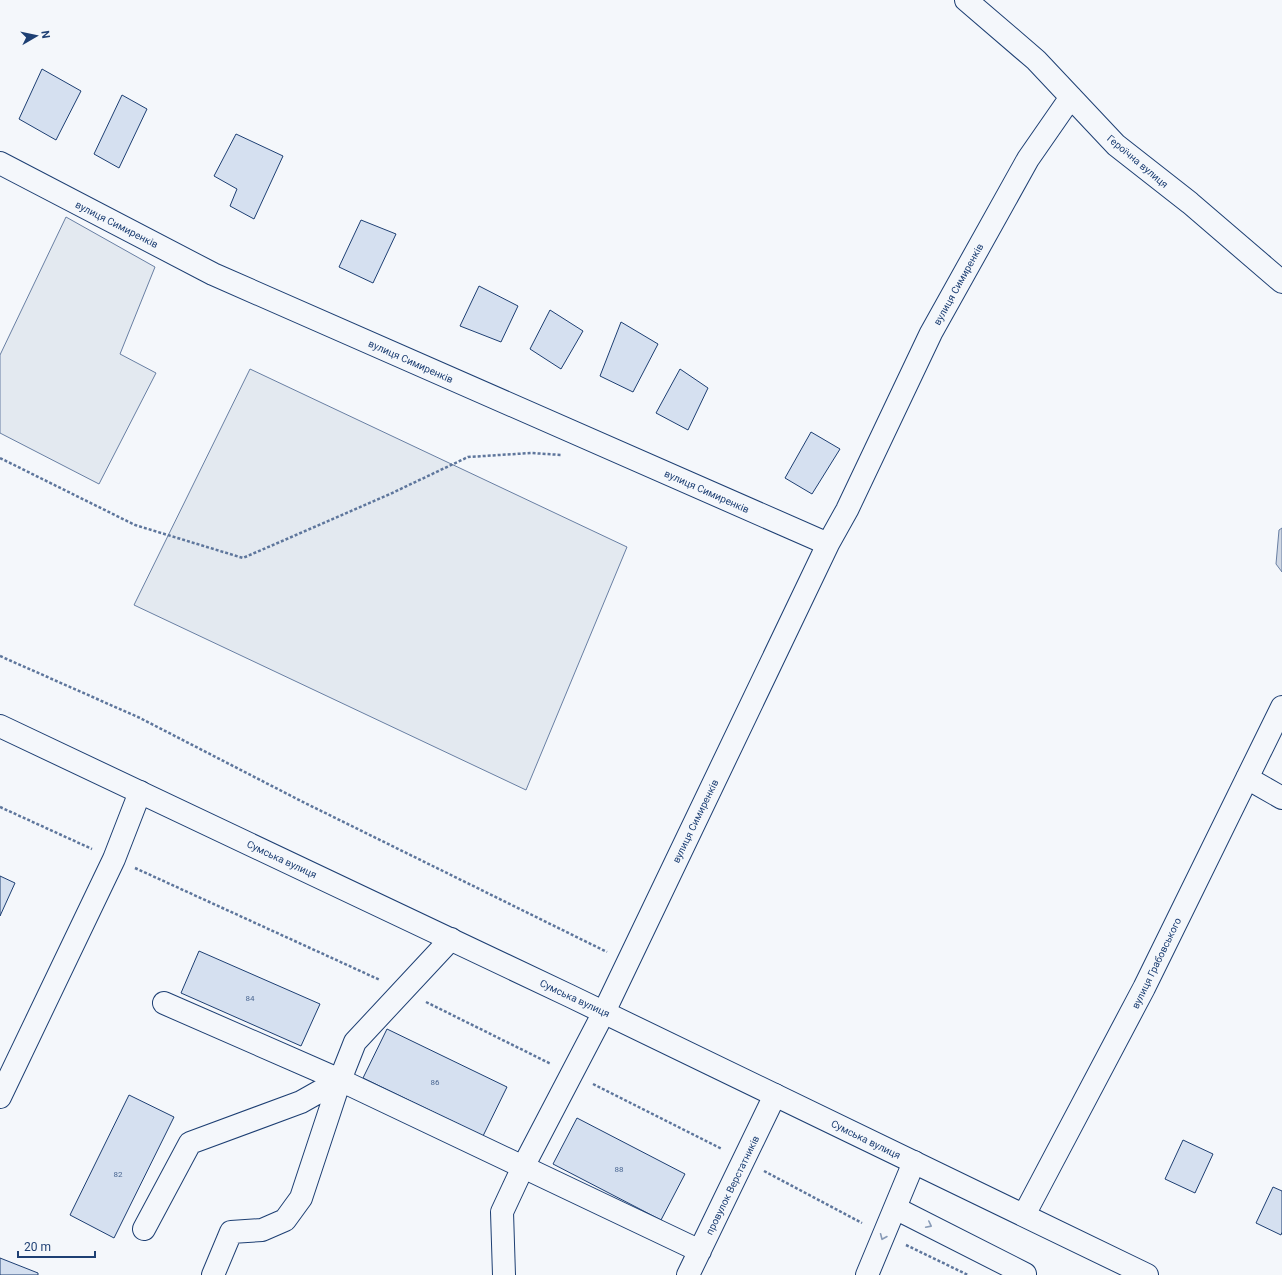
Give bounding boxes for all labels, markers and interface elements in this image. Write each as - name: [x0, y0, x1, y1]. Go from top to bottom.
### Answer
- north arrow: [16, 16, 56, 56]
- text: N: [38, 30, 52, 40]
- street label: Героїчна вулиця: [1105, 133, 1170, 190]
- street label: вулиця Симиренків: [74, 199, 160, 250]
- street label: вулиця Симиренків: [931, 241, 986, 327]
- street label: вулиця Симиренків: [367, 338, 455, 385]
- street label: вулиця Симиренків: [663, 468, 751, 515]
- street label: вулиця Симиренків: [670, 777, 721, 865]
- street label: Сумська вулиця: [245, 838, 318, 880]
- street label: вулиця Грабовського: [1130, 916, 1183, 1010]
- street label: Сумська вулиця: [538, 977, 611, 1019]
- house number: 84: [246, 994, 255, 1003]
- house number: 86: [431, 1078, 440, 1087]
- street label: Сумська вулиця: [829, 1118, 902, 1161]
- street label: провулок Верстатників: [704, 1134, 761, 1237]
- house number: 88: [615, 1165, 624, 1174]
- house number: 82: [114, 1170, 123, 1179]
- one-way arrow: [925, 1221, 933, 1228]
- scale bar: [18, 1233, 95, 1259]
- one-way arrow: [879, 1233, 887, 1240]
- text: 20 m: [24, 1240, 51, 1254]

